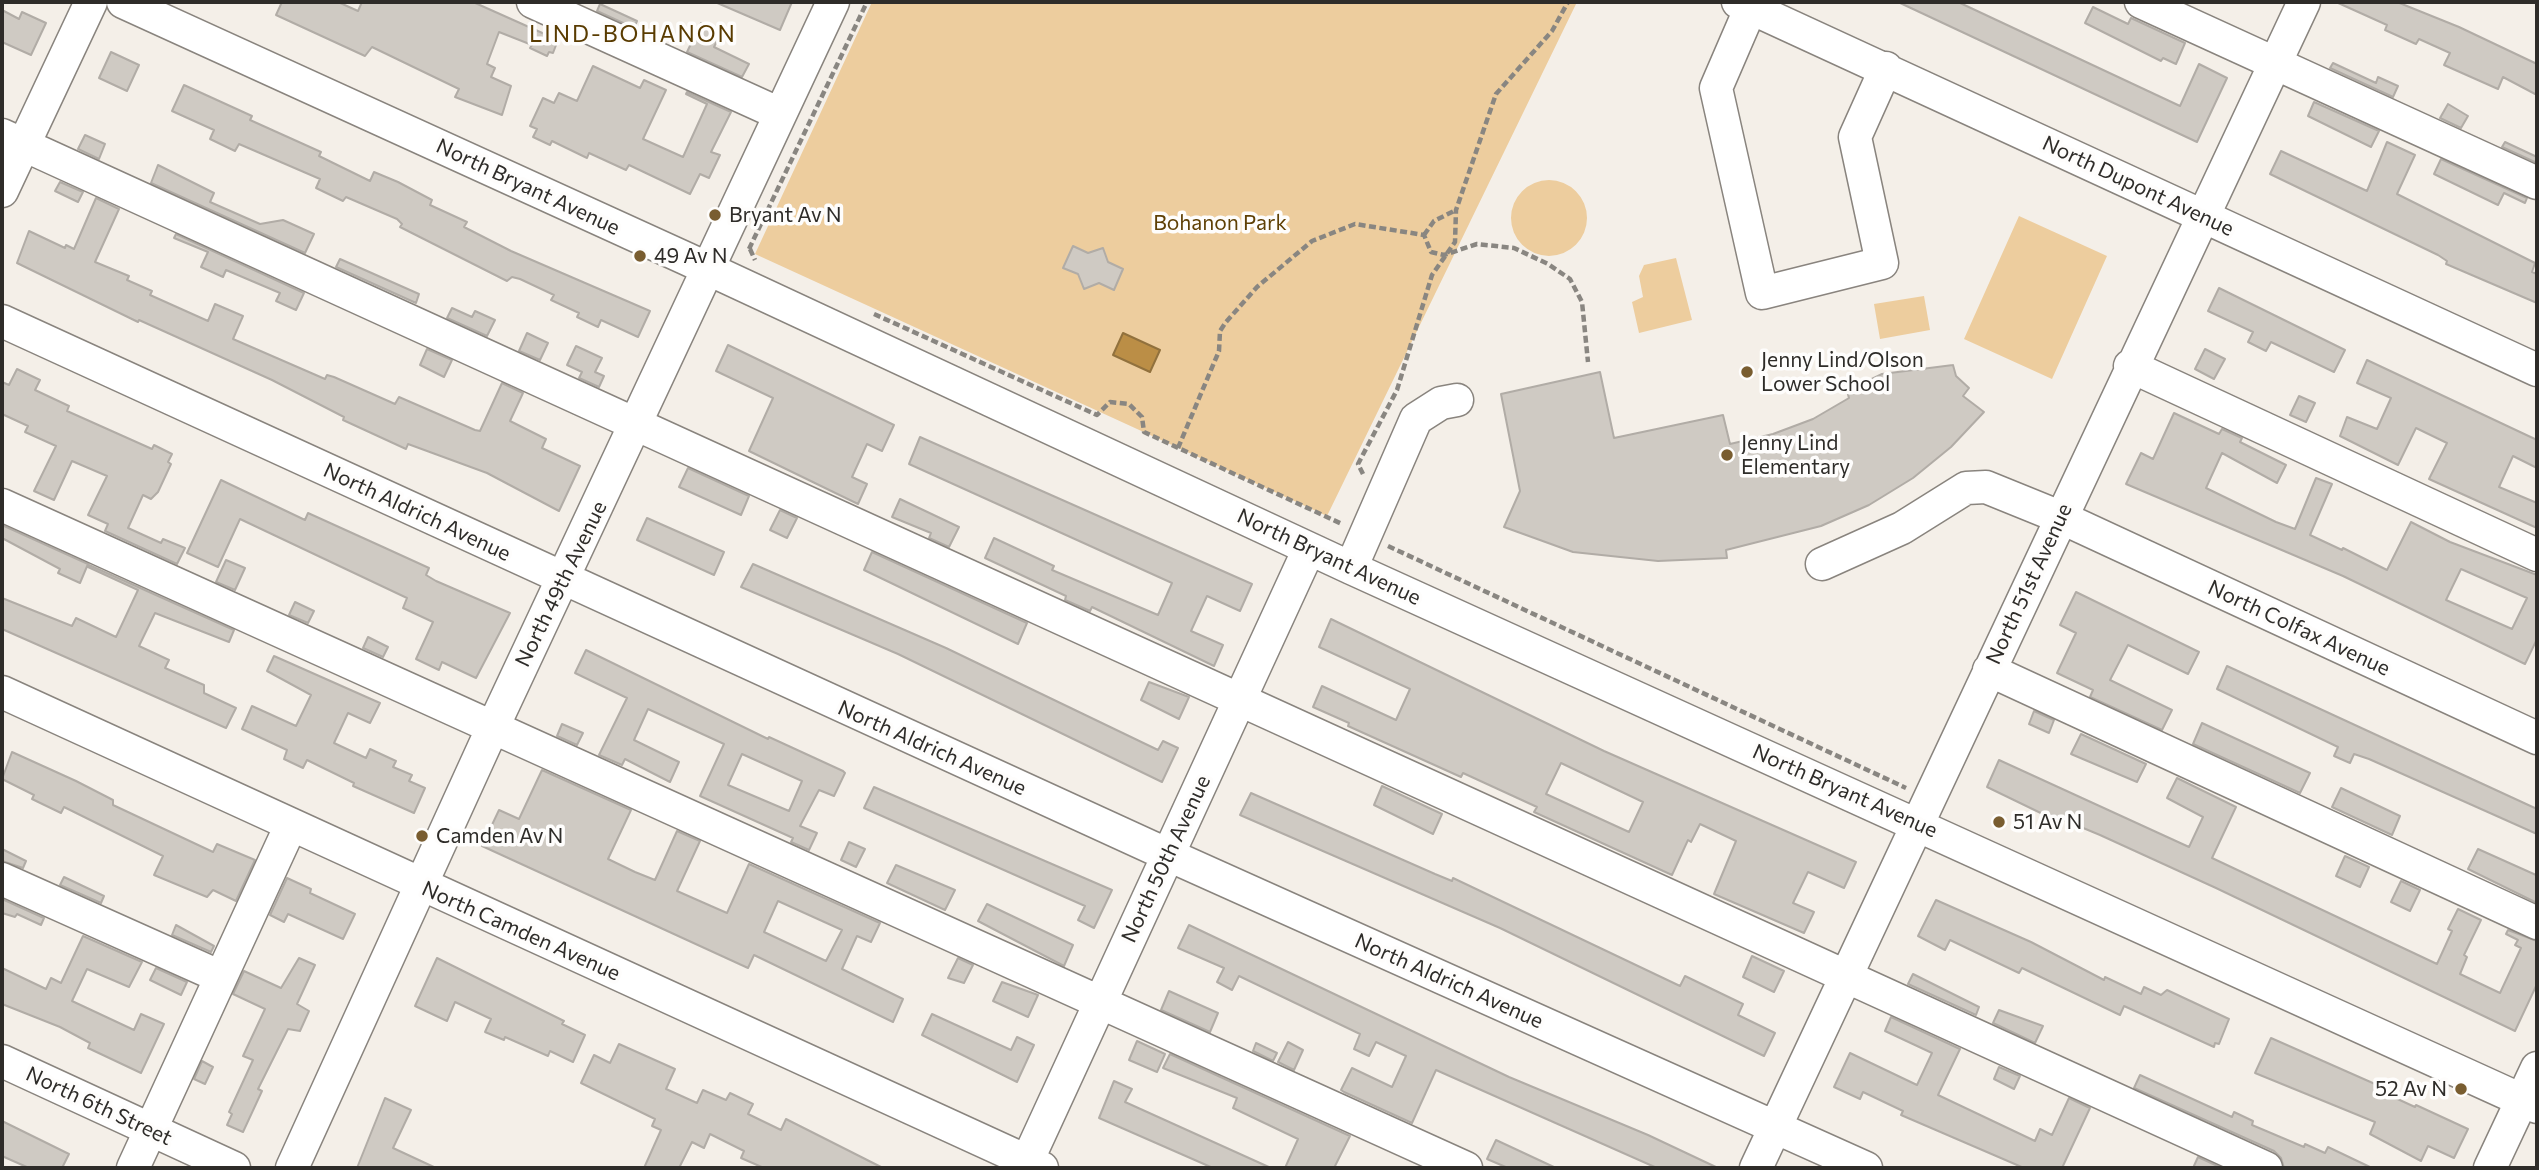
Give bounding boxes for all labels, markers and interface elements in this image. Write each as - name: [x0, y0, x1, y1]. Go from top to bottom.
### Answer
- district label: LIND-BOHANON: [531, 20, 735, 48]
- street label: North Dupont Avenue: [2038, 131, 2238, 241]
- street label: North Bryant Avenue: [432, 133, 624, 241]
- place label: Bryant Av N: [729, 202, 842, 228]
- marker: Bryant Av N: [707, 207, 723, 223]
- park label: Bohanon Park: [1153, 210, 1287, 236]
- place label: 49 Av N: [654, 243, 728, 269]
- marker: 49 Av N: [632, 248, 648, 264]
- place label: Jenny Lind/Olson Lower School: [1761, 347, 1924, 397]
- marker: Jenny Lind/Olson Lower School: [1739, 364, 1755, 380]
- place label: Jenny Lind Elementary: [1741, 430, 1850, 480]
- marker: Jenny Lind Elementary: [1719, 447, 1735, 463]
- street label: North Aldrich Avenue: [319, 458, 515, 566]
- street label: North 49th Avenue: [510, 497, 612, 671]
- street label: North 51st Avenue: [1981, 500, 2077, 668]
- street label: North Bryant Avenue: [1233, 503, 1425, 611]
- street label: North Colfax Avenue: [2204, 575, 2394, 681]
- street label: North Aldrich Avenue: [834, 695, 1030, 801]
- street label: North Bryant Avenue: [1749, 739, 1941, 843]
- street label: North 50th Avenue: [1116, 771, 1216, 947]
- place label: 51 Av N: [2013, 809, 2082, 835]
- marker: 51 Av N: [1991, 814, 2007, 830]
- place label: Camden Av N: [436, 823, 563, 849]
- marker: Camden Av N: [414, 828, 430, 844]
- street label: North Camden Avenue: [418, 876, 624, 986]
- street label: North Aldrich Avenue: [1351, 928, 1547, 1034]
- street label: North 6th Street: [22, 1061, 176, 1151]
- place label: 52 Av N: [2375, 1076, 2447, 1102]
- marker: 52 Av N: [2453, 1081, 2469, 1097]

